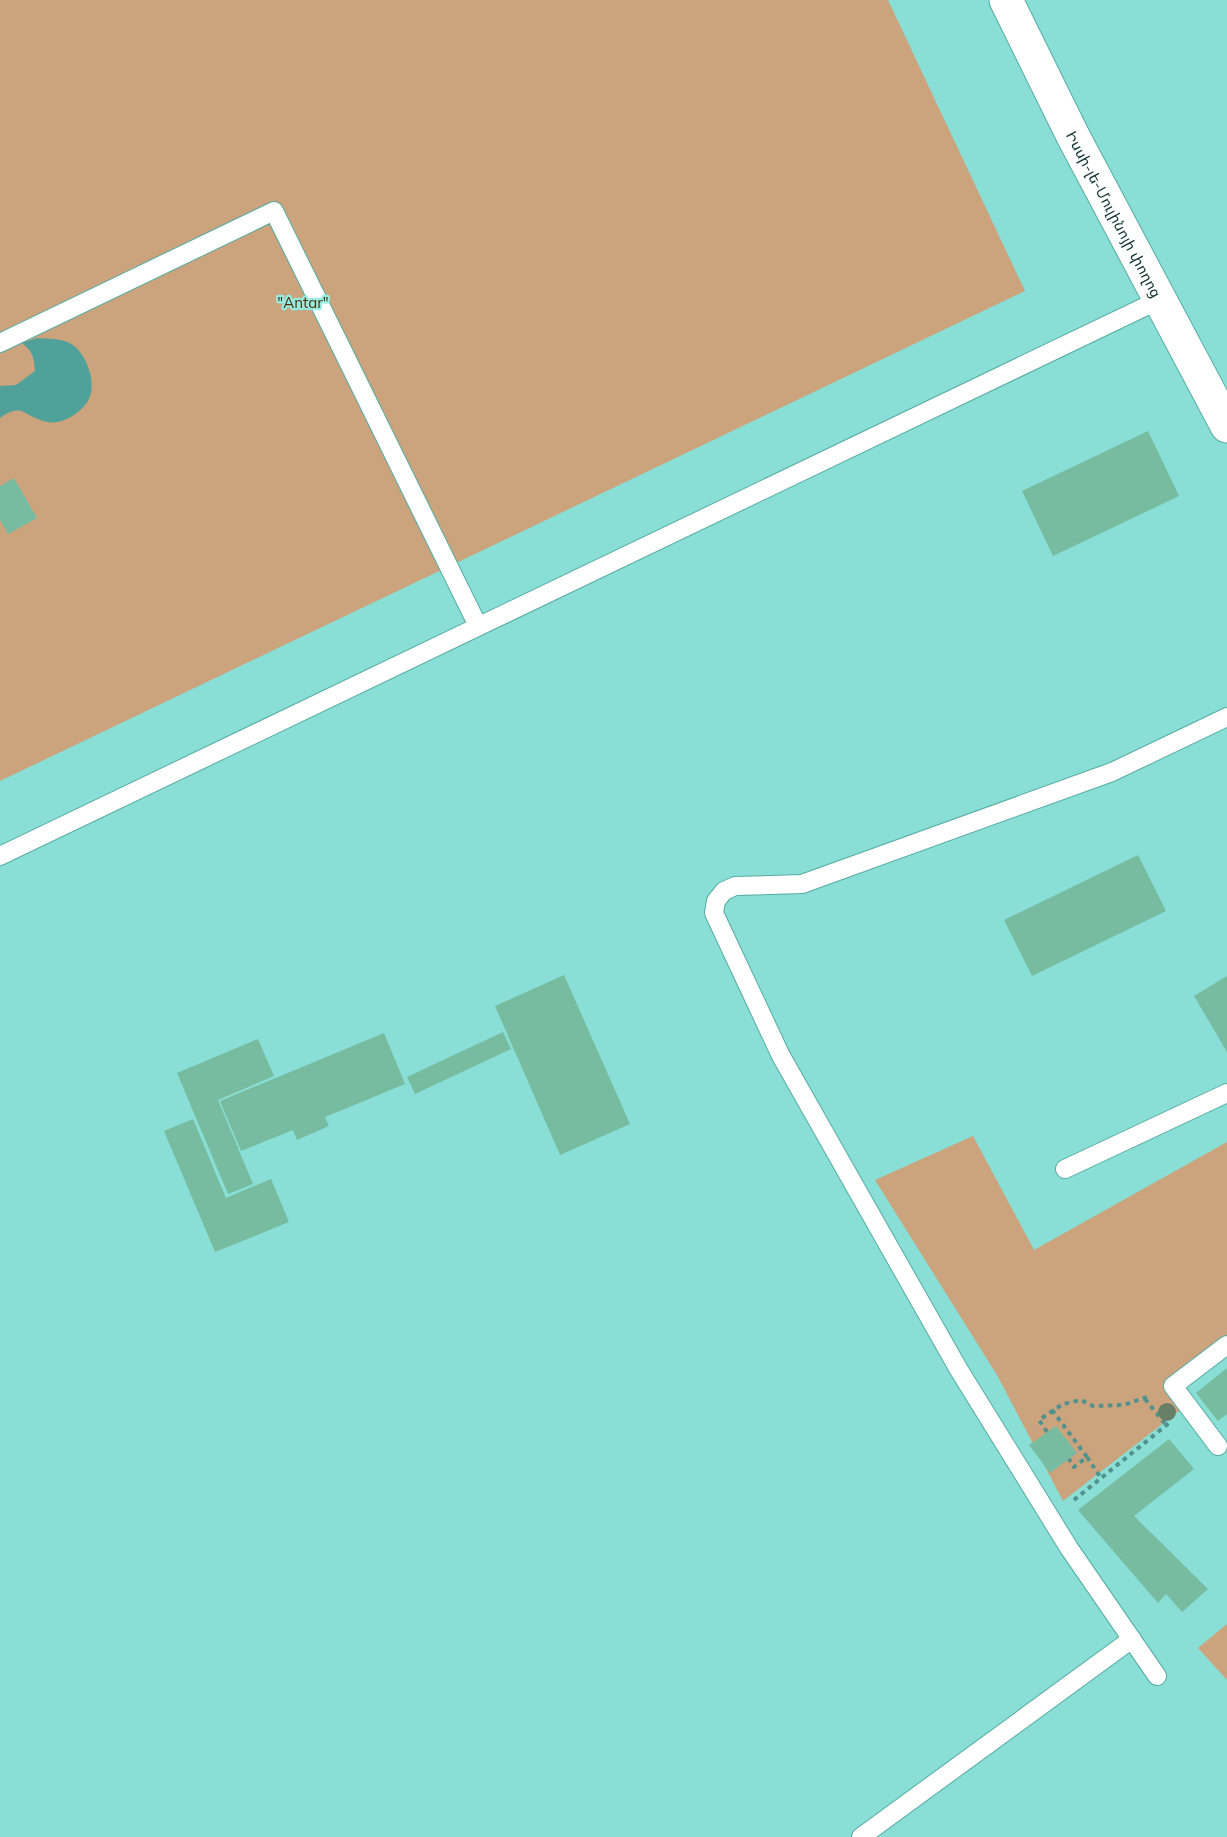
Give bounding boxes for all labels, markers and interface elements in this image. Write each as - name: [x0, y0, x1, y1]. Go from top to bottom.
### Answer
- street label: Իսսի-լե-Մուլինոյի փողոց: [1062, 127, 1166, 301]
- park label: "Antar": [277, 293, 329, 312]

